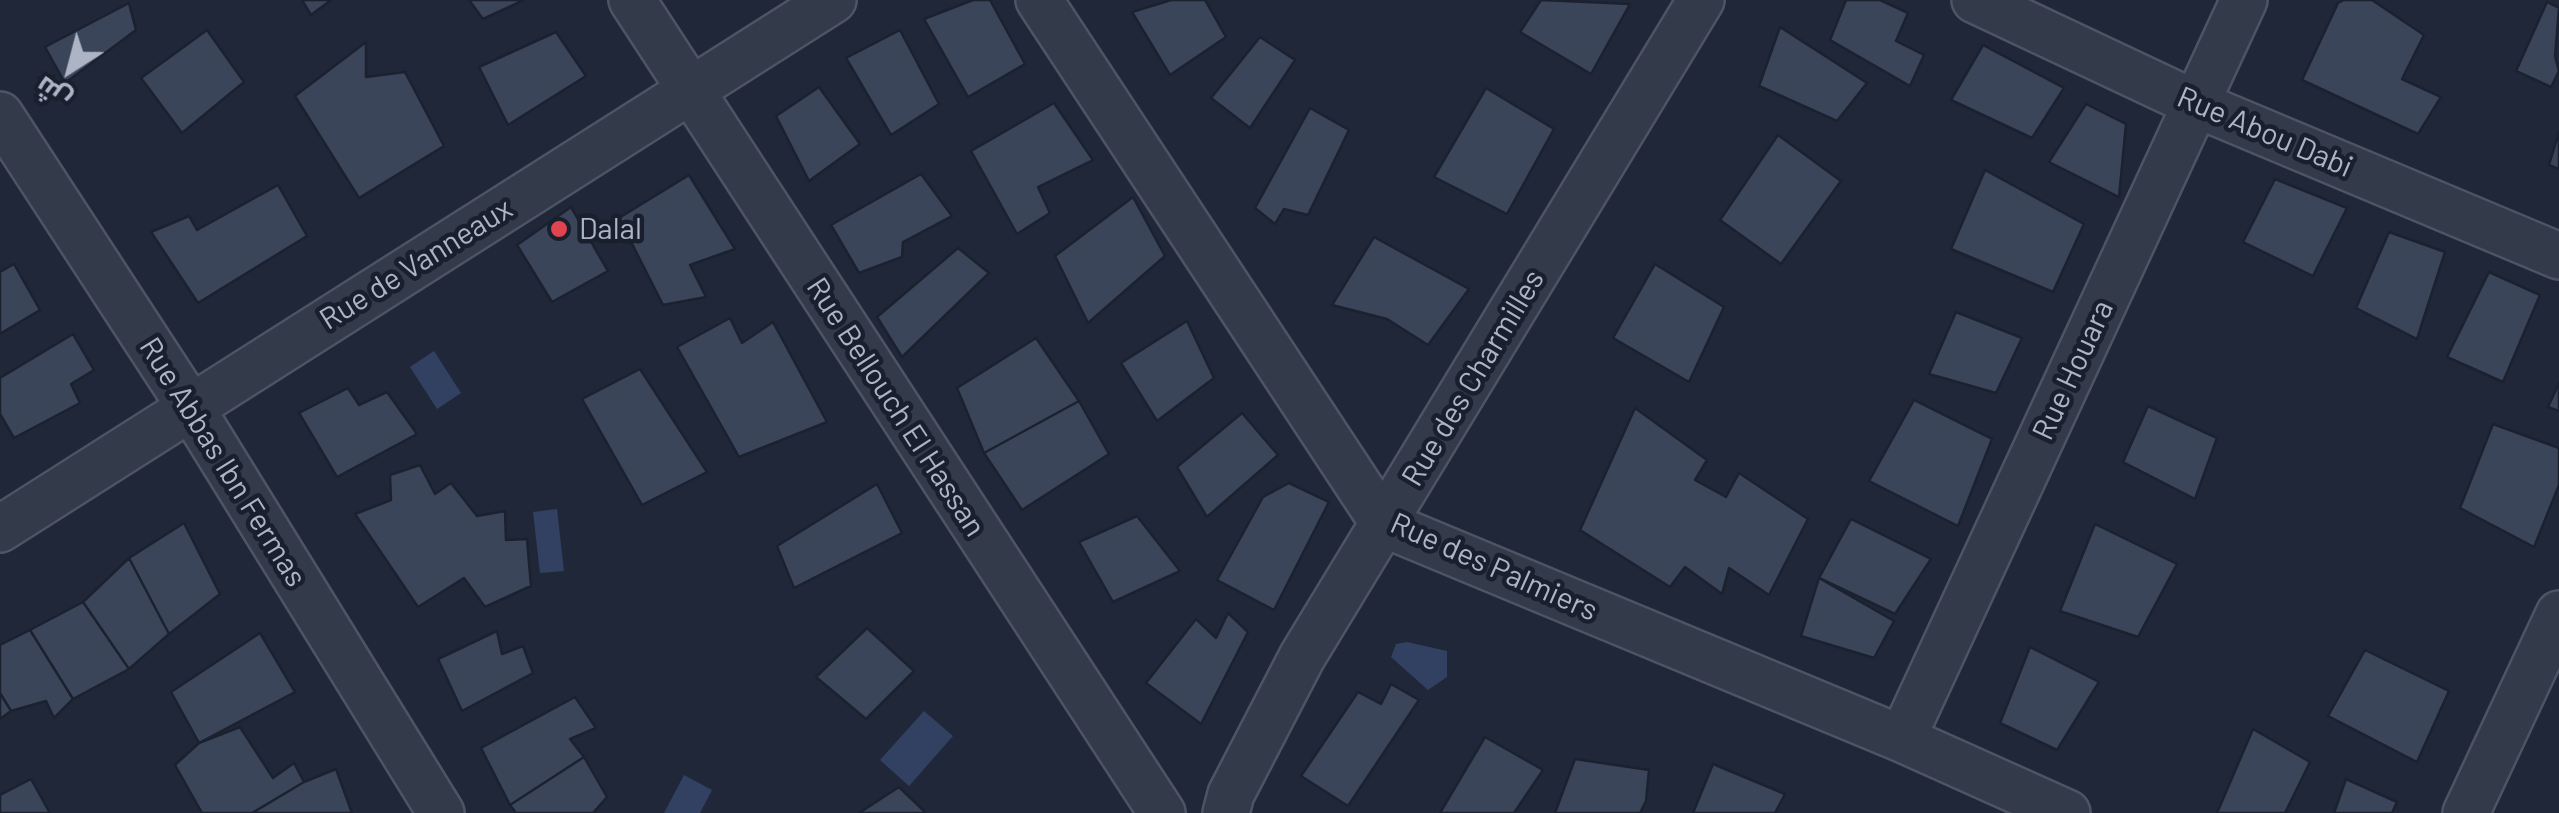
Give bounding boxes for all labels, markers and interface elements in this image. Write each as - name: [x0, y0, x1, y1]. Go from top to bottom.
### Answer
- north arrow: [20, 20, 120, 120]
- text: ش: [28, 70, 77, 119]
- street label: Rue Abou Dabi: [2172, 79, 2358, 185]
- street label: Rue de Vanneaux: [313, 190, 519, 338]
- place label: Dalal: [579, 211, 642, 247]
- marker: Dalal: [548, 218, 570, 240]
- street label: Rue des Charmilles: [1394, 263, 1552, 493]
- street label: Rue Bellouch El Hassan: [799, 271, 993, 543]
- street label: Rue Houara: [2025, 294, 2121, 446]
- street label: Rue Abbas Ibn Fermas: [132, 331, 314, 593]
- street label: Rue des Palmiers: [1385, 505, 1603, 629]

